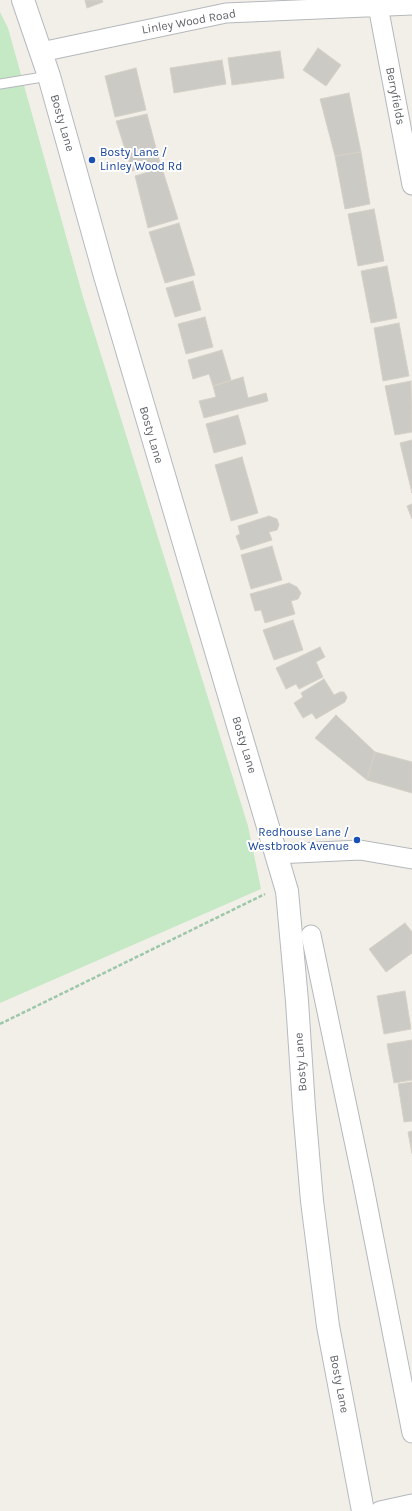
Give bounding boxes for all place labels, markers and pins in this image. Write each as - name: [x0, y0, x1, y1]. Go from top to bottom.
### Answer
- place label: Bosty Lane / Linley Wood Rd: [100, 146, 182, 174]
- marker: Bosty Lane / Linley Wood Rd: [87, 155, 97, 165]
- place label: Redhouse Lane / Westbrook Avenue: [248, 826, 349, 854]
- marker: Redhouse Lane / Westbrook Avenue: [352, 835, 362, 845]

